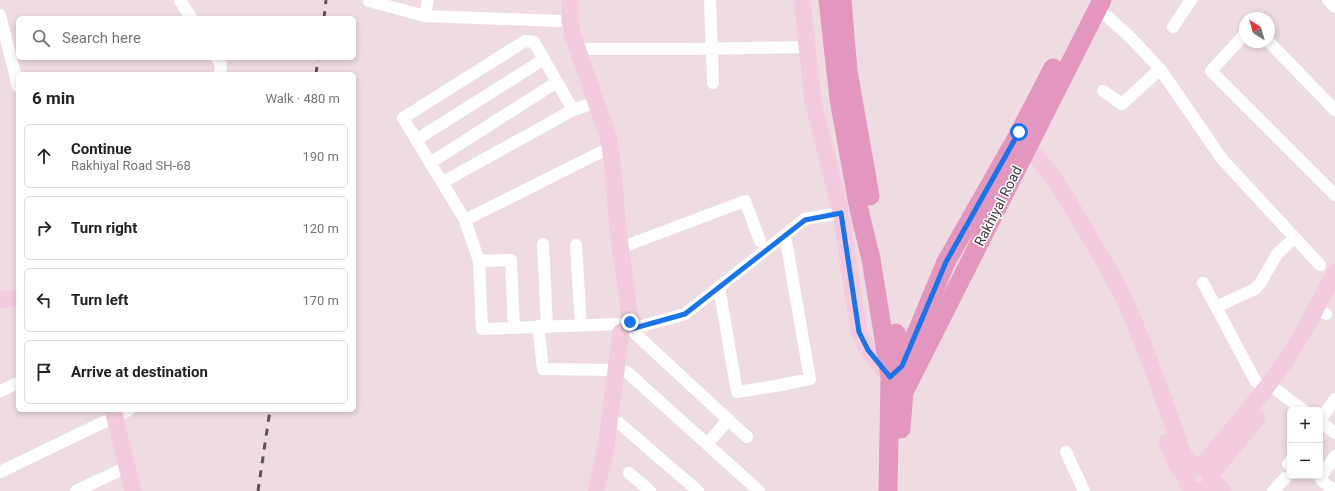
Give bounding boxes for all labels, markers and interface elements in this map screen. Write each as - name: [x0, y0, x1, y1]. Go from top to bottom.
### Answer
- north arrow: [1239, 12, 1275, 48]
- search box: [16, 16, 356, 60]
- icon: search: [30, 27, 52, 49]
- text: Search here: [62, 29, 141, 47]
- text: 6 min: [32, 88, 75, 108]
- text: Walk · 480 m: [265, 91, 340, 106]
- route start: [1010, 123, 1028, 141]
- text: Continue: [71, 140, 132, 158]
- icon: ahead: [33, 145, 55, 167]
- text: 190 m: [302, 149, 339, 164]
- text: Rakhiyal Road SH-68: [71, 158, 191, 173]
- street label: Rakhiyal Road: [971, 163, 1025, 249]
- icon: right: [33, 217, 55, 239]
- text: Turn right: [71, 219, 137, 237]
- text: 120 m: [302, 221, 339, 236]
- icon: left: [33, 289, 55, 311]
- text: Turn left: [71, 291, 128, 309]
- text: 170 m: [302, 293, 339, 308]
- route end: [621, 313, 639, 331]
- icon: arrive: [33, 361, 55, 383]
- text: Arrive at destination: [71, 363, 208, 381]
- map controls: [1287, 407, 1323, 479]
- button: +: [1287, 407, 1323, 443]
- button: −: [1287, 443, 1323, 479]

